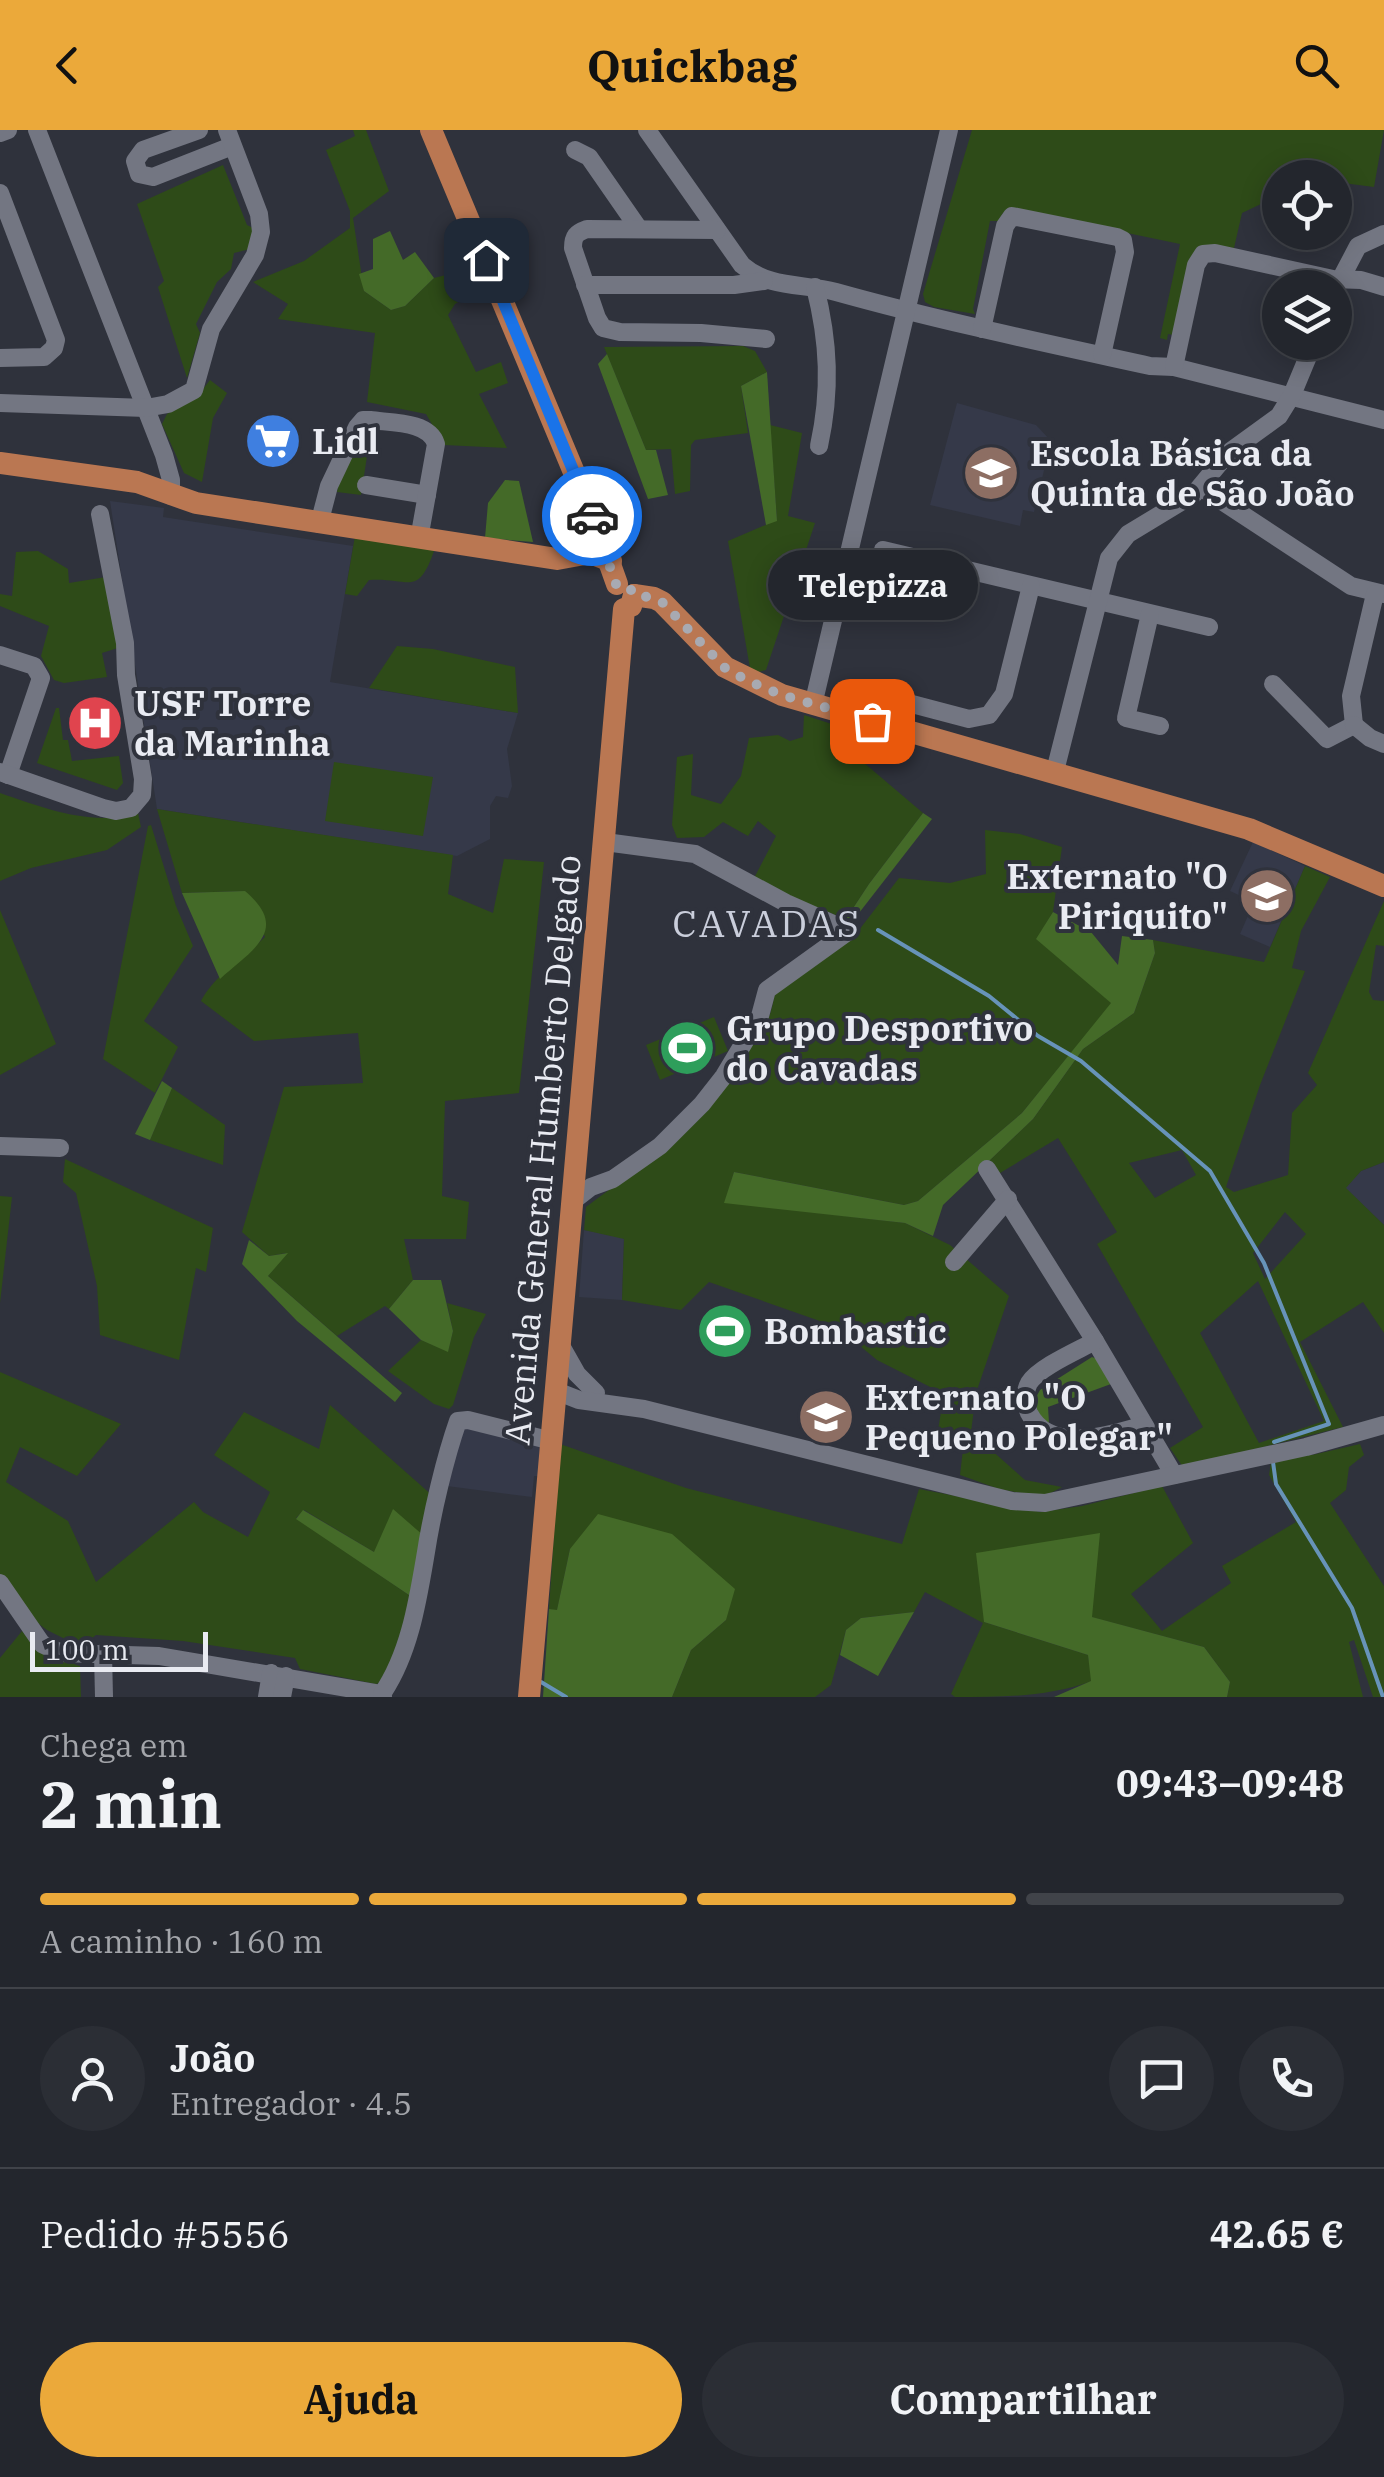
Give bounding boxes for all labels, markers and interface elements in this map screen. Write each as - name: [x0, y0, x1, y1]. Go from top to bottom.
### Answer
- text: Quickbag: [587, 36, 797, 94]
- icon: back: [40, 38, 95, 93]
- icon: search: [1289, 38, 1344, 93]
- map controls: [1262, 160, 1352, 360]
- button: locate: [1262, 160, 1352, 250]
- pin: [444, 218, 529, 303]
- icon: home: [459, 233, 514, 288]
- button: layers: [1262, 270, 1352, 360]
- supermarket icon: Lidl: [243, 411, 303, 471]
- place label: Lidl: [312, 418, 379, 464]
- place label: Escola Básica da Quinta de São João: [1030, 430, 1355, 516]
- school or university icon: Escola Básica da Quinta de São João: [961, 443, 1021, 503]
- courier: [542, 466, 642, 566]
- icon: car: [565, 489, 620, 544]
- callout: Telepizza: [767, 551, 977, 621]
- text: Telepizza: [798, 564, 948, 606]
- pin: [830, 679, 915, 764]
- place label: USF Torre da Marinha: [134, 680, 331, 766]
- hospital icon: USF Torre da Marinha: [65, 693, 125, 753]
- icon: bag: [845, 694, 900, 749]
- street label: Avenida General Humberto Delgado: [493, 853, 591, 1447]
- place label: Externato "O Piriquito": [1007, 853, 1228, 939]
- school or university icon: Externato "O Piriquito": [1237, 866, 1297, 926]
- district label: CAVADAS: [672, 898, 862, 947]
- place label: Grupo Desportivo do Cavadas: [726, 1005, 1033, 1091]
- sports icon: Grupo Desportivo do Cavadas: [657, 1018, 717, 1078]
- sports icon: Bombastic: [695, 1301, 755, 1361]
- place label: Bombastic: [764, 1308, 947, 1354]
- place label: Externato "O Pequeno Polegar": [865, 1374, 1173, 1460]
- school or university icon: Externato "O Pequeno Polegar": [796, 1387, 856, 1447]
- scale bar: [30, 1627, 208, 1672]
- text: 100 m: [45, 1631, 129, 1668]
- text: Chega em: [40, 1724, 188, 1766]
- text: 09:43–09:48: [1116, 1758, 1344, 1807]
- text: 2 min: [40, 1761, 222, 1846]
- text: A caminho · 160 m: [40, 1920, 323, 1962]
- button: person: [40, 2026, 145, 2131]
- button: chat: [1109, 2026, 1214, 2131]
- button: phone: [1239, 2026, 1344, 2131]
- text: João: [170, 2033, 255, 2082]
- text: Entregador · 4.5: [170, 2082, 412, 2124]
- text: Pedido #5556: [40, 2209, 290, 2258]
- text: 42.65 €: [1210, 2209, 1344, 2258]
- button: Ajuda: [40, 2342, 682, 2457]
- button: Compartilhar: [702, 2342, 1344, 2457]

